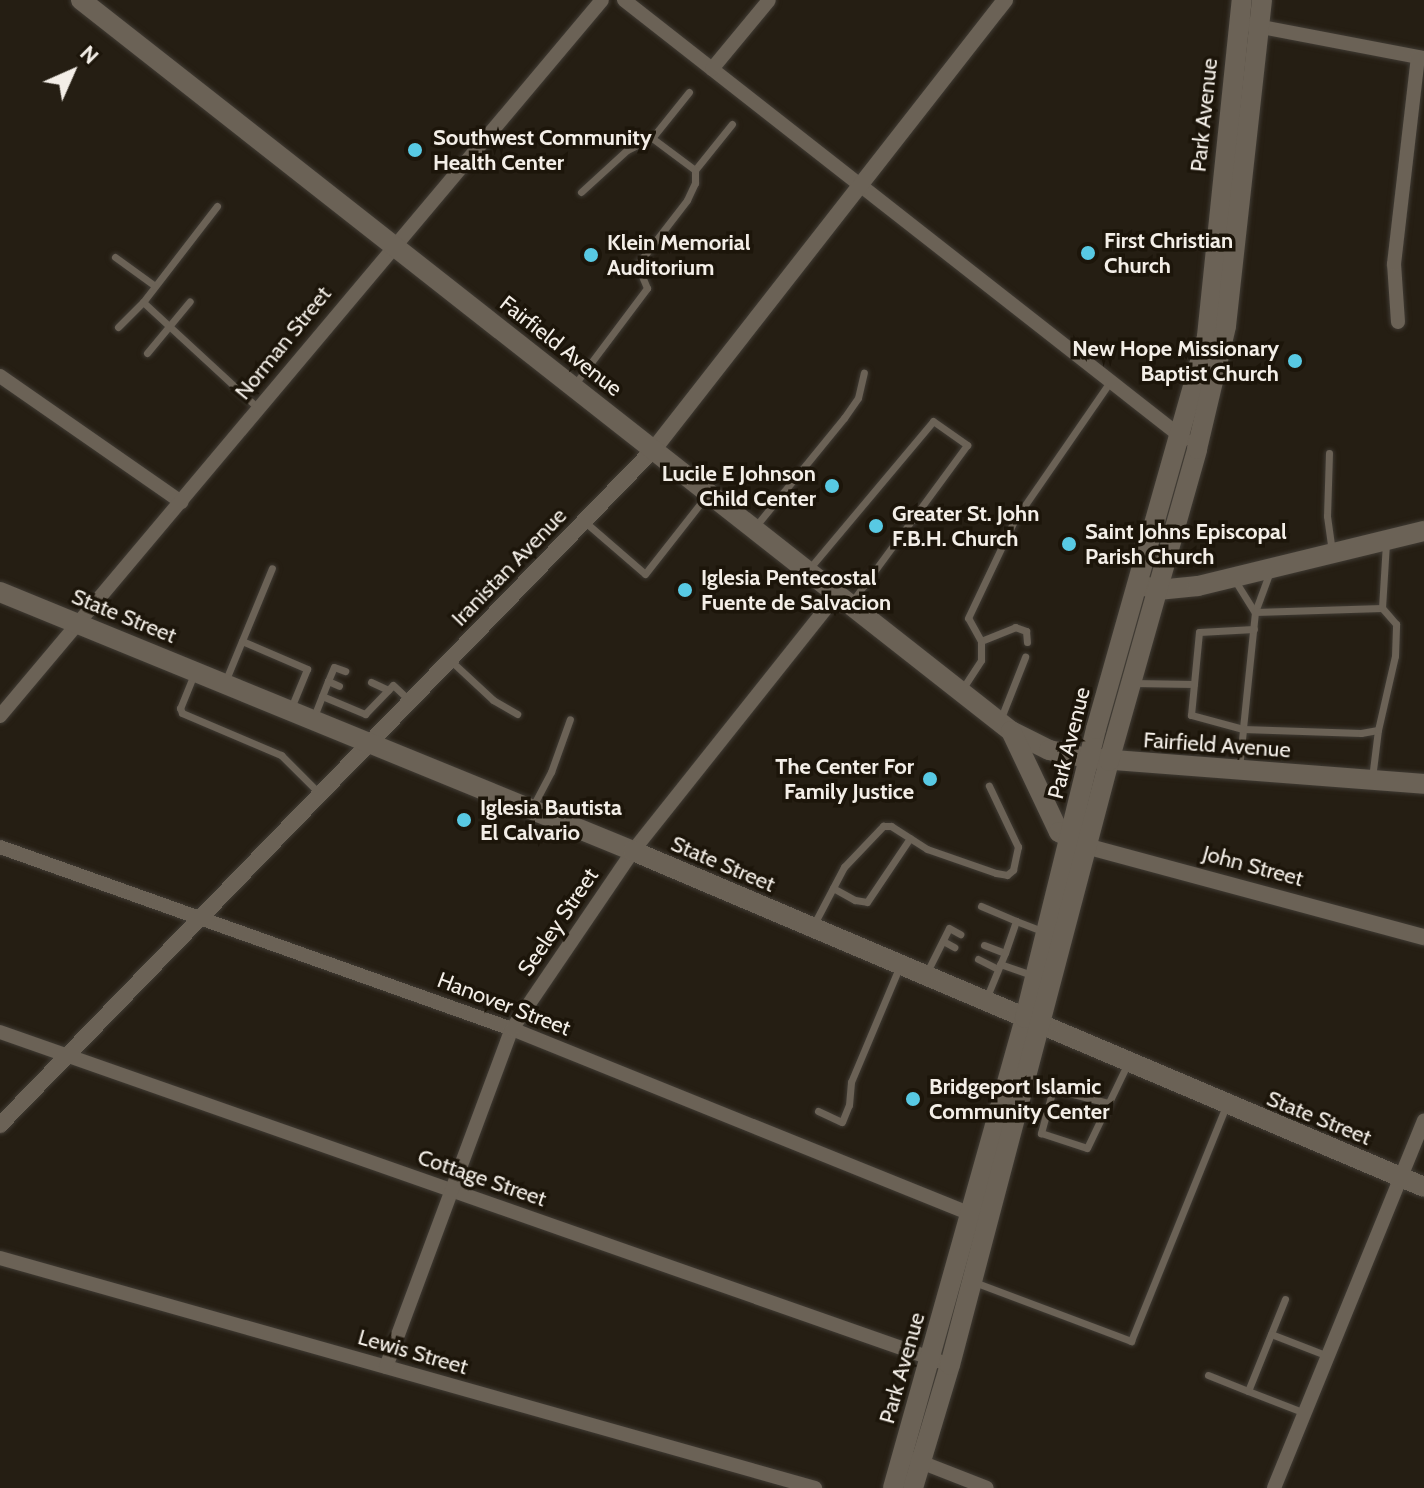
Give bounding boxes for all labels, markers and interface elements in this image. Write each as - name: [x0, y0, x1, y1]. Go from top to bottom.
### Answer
- north arrow: [32, 32, 112, 112]
- text: N: [74, 40, 104, 70]
- street label: Park Avenue: [1185, 57, 1223, 173]
- place label: Southwest Community Health Center: [433, 124, 652, 176]
- marker: Southwest Community Health Center: [404, 139, 426, 161]
- place label: First Christian Church: [1104, 227, 1233, 278]
- place label: Klein Memorial Auditorium: [607, 229, 750, 280]
- marker: First Christian Church: [1079, 244, 1097, 262]
- marker: Klein Memorial Auditorium: [582, 246, 600, 264]
- street label: Norman Street: [229, 281, 337, 405]
- street label: Fairfield Avenue: [495, 290, 627, 402]
- place label: New Hope Missionary Baptist Church: [1072, 335, 1279, 386]
- marker: New Hope Missionary Baptist Church: [1286, 352, 1304, 370]
- place label: Lucile E Johnson Child Center: [662, 460, 816, 512]
- marker: Lucile E Johnson Child Center: [823, 477, 841, 495]
- place label: Greater St. John F.B.H. Church: [892, 500, 1039, 552]
- street label: Iranistan Avenue: [446, 503, 572, 631]
- marker: Greater St. John F.B.H. Church: [867, 517, 885, 535]
- place label: Saint Johns Episcopal Parish Church: [1085, 518, 1287, 570]
- marker: Saint Johns Episcopal Parish Church: [1060, 535, 1078, 553]
- place label: Iglesia Pentecostal Fuente de Salvacion: [701, 564, 891, 616]
- marker: Iglesia Pentecostal Fuente de Salvacion: [676, 581, 694, 599]
- street label: State Street: [68, 583, 180, 649]
- street label: Park Avenue: [1042, 684, 1096, 802]
- street label: Fairfield Avenue: [1142, 727, 1292, 763]
- place label: The Center For Family Justice: [775, 753, 914, 804]
- marker: The Center For Family Justice: [921, 770, 939, 788]
- place label: Iglesia Bautista El Calvario: [480, 794, 622, 846]
- marker: Iglesia Bautista El Calvario: [455, 811, 473, 829]
- street label: State Street: [667, 830, 779, 898]
- street label: John Street: [1200, 840, 1306, 892]
- street label: Seeley Street: [512, 863, 604, 981]
- street label: Hanover Street: [434, 967, 574, 1041]
- place label: Bridgeport Islamic Community Center: [929, 1073, 1109, 1124]
- street label: State Street: [1263, 1085, 1375, 1151]
- marker: Bridgeport Islamic Community Center: [904, 1090, 922, 1108]
- street label: Cottage Street: [414, 1144, 550, 1212]
- street label: Park Avenue: [874, 1309, 930, 1427]
- street label: Lewis Street: [355, 1324, 471, 1380]

